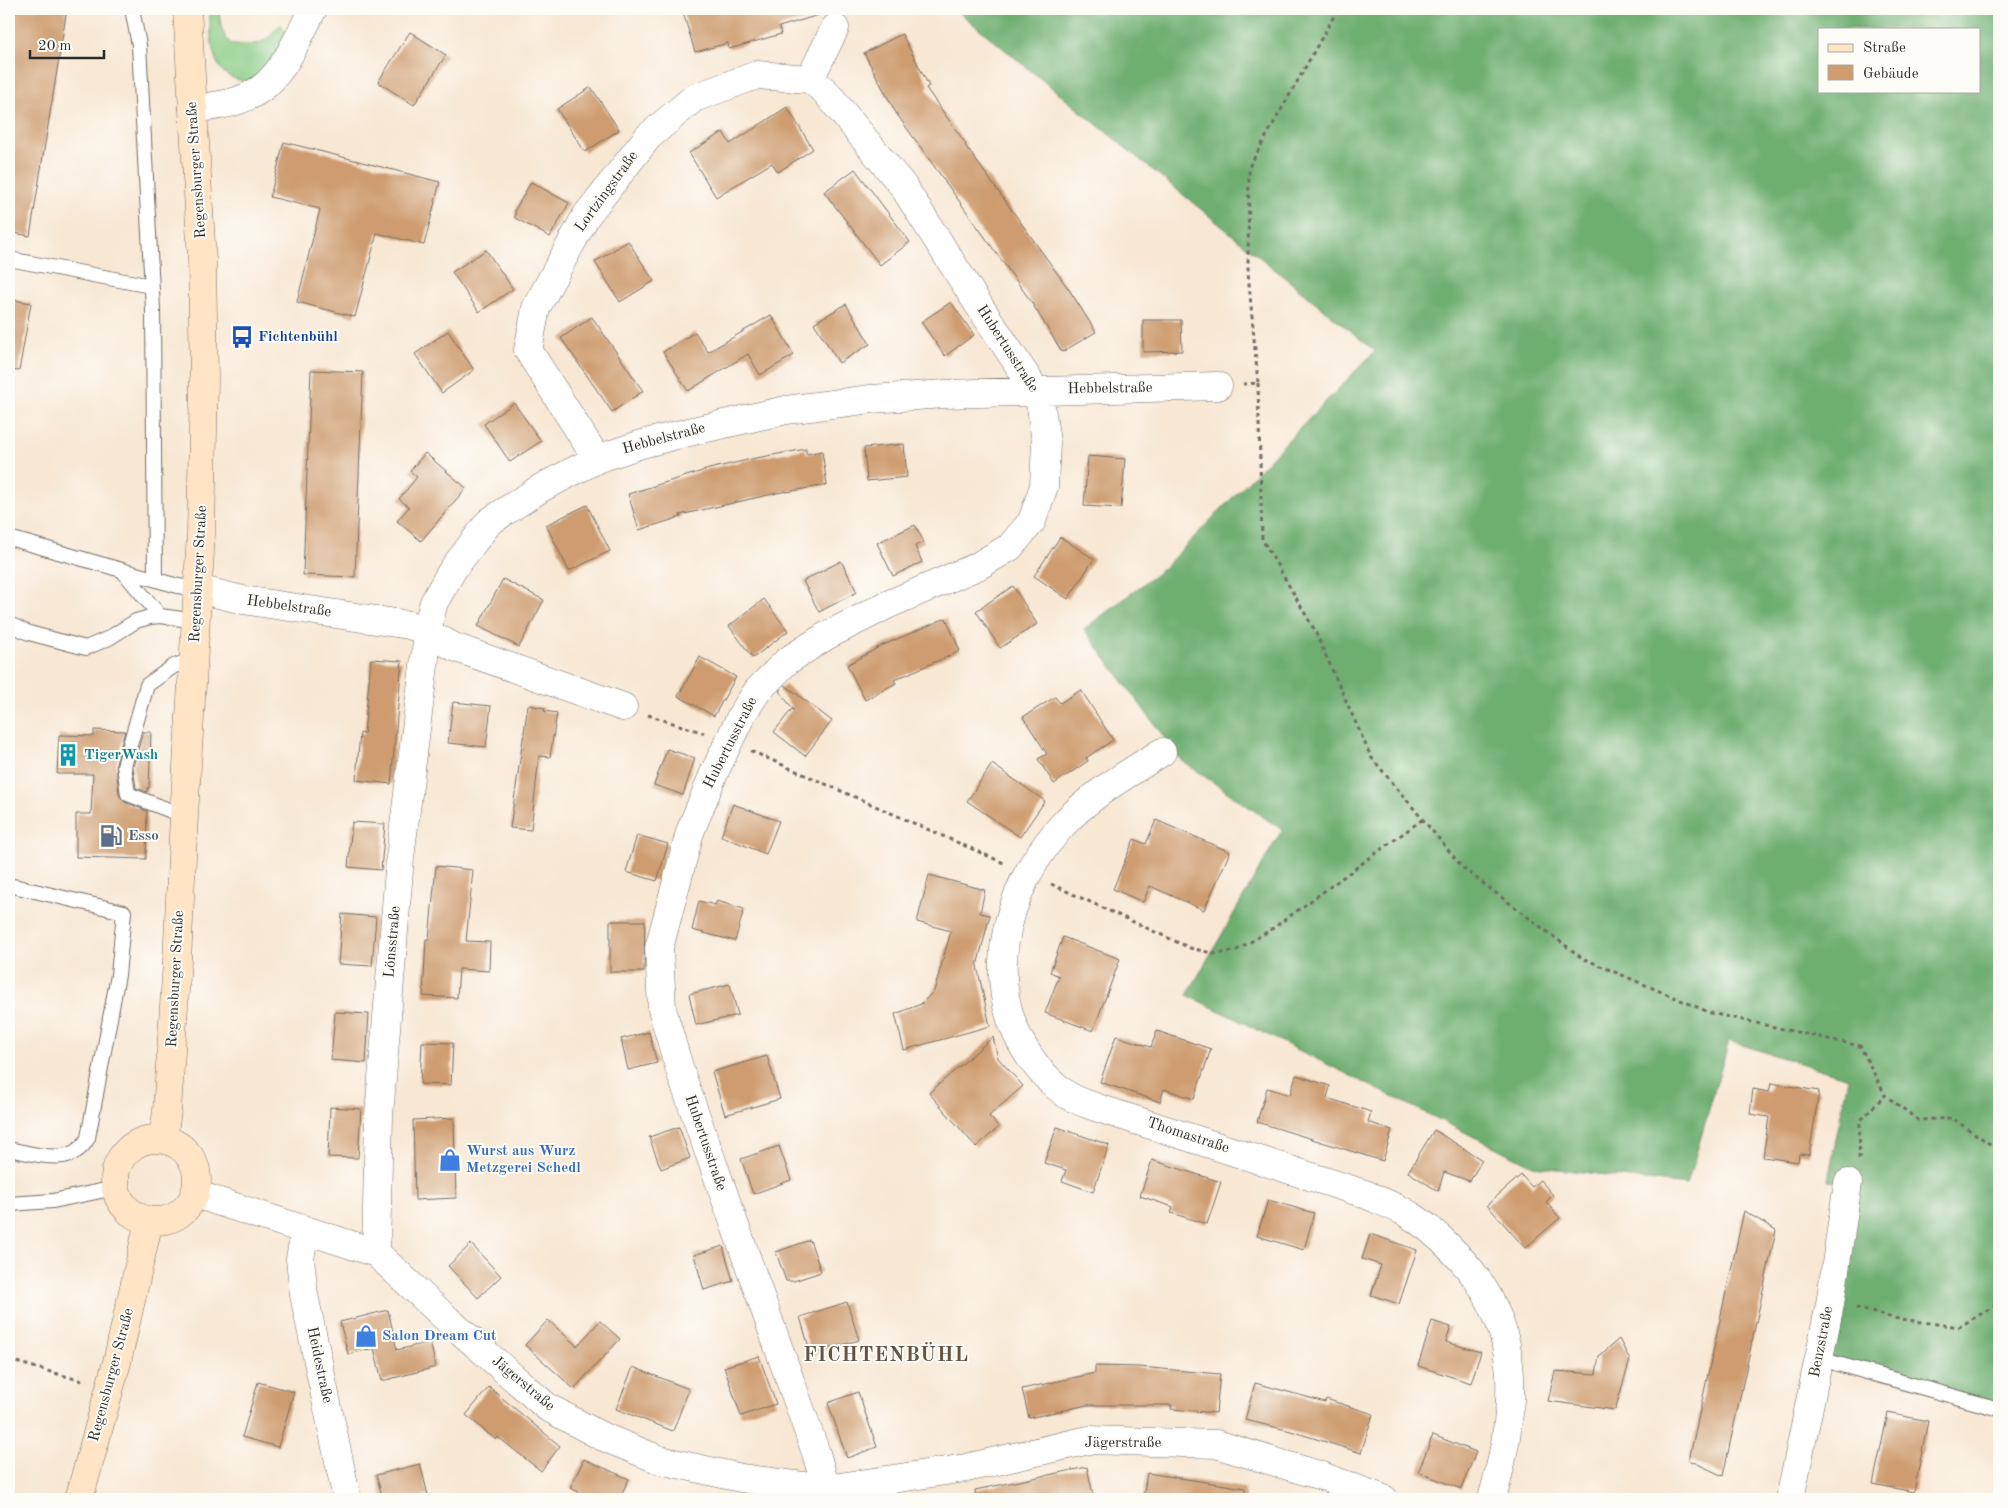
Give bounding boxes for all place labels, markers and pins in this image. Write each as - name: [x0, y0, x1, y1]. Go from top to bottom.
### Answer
- bus stop icon: Fichtenbühl: [229, 324, 255, 350]
- place label: Fichtenbühl: [258, 330, 338, 345]
- building icon: TigerWash: [55, 742, 81, 768]
- place label: TigerWash: [84, 748, 158, 763]
- fuel station icon: Esso: [98, 823, 124, 849]
- place label: Esso: [128, 829, 159, 844]
- place label: Wurst aus Wurz Metzgerei Schedl: [466, 1144, 581, 1176]
- shop icon: Wurst aus Wurz Metzgerei Schedl: [437, 1147, 463, 1173]
- shop icon: Salon Dream Cut: [353, 1323, 379, 1349]
- place label: Salon Dream Cut: [382, 1329, 497, 1344]

